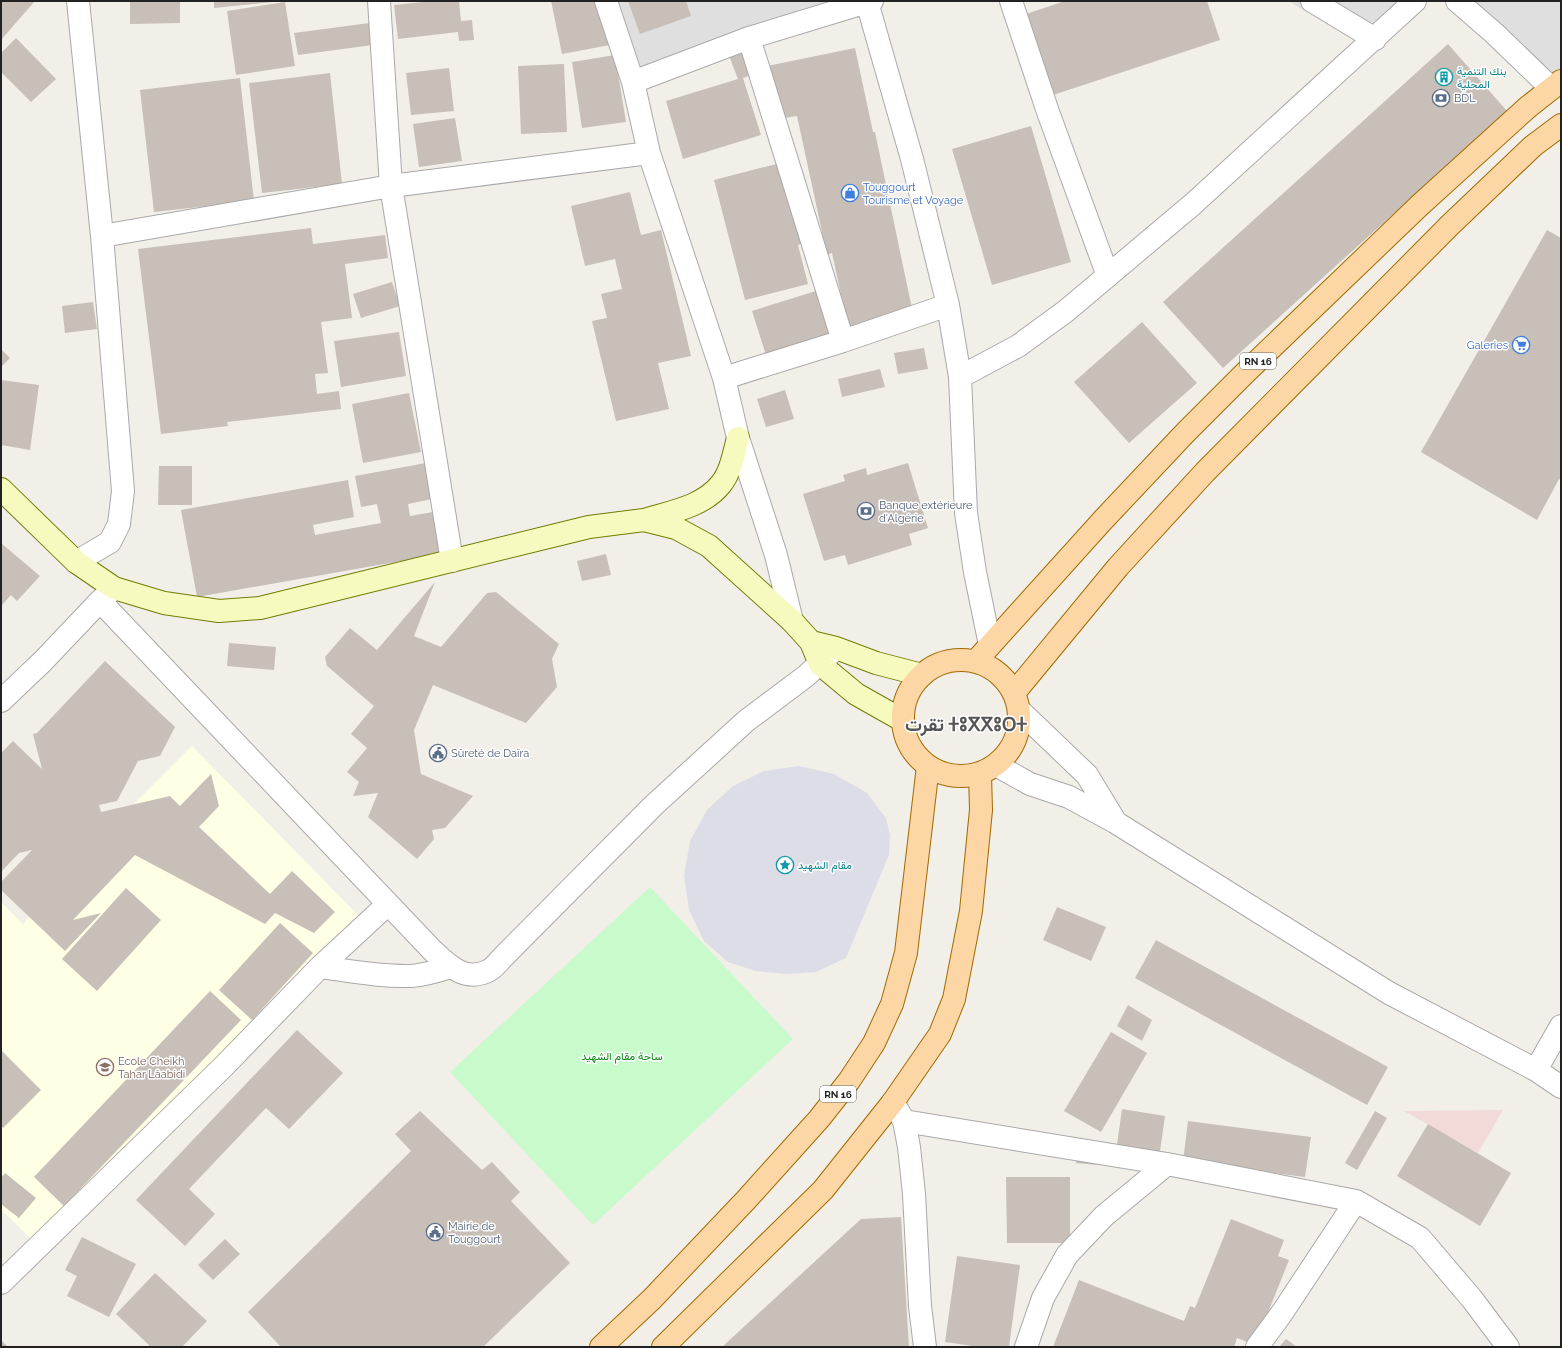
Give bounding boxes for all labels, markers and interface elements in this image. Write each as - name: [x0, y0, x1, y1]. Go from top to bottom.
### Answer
- place label: بنك التنمية المحلية: [1457, 65, 1506, 91]
- building icon: بنك التنمية المحلية: [1434, 67, 1454, 87]
- bank icon: BDL: [1431, 88, 1451, 108]
- place label: BDL: [1454, 92, 1476, 105]
- place label: Touggourt Tourisme et Voyage: [863, 181, 964, 207]
- shop icon: Touggourt Tourisme et Voyage: [840, 183, 860, 203]
- supermarket icon: Galeries: [1511, 335, 1531, 355]
- place label: Galeries: [1467, 339, 1508, 352]
- road number: RN 16: [1240, 353, 1276, 369]
- place label: Banque extérieure d'Algérie: [879, 499, 973, 525]
- bank icon: Banque extérieure d'Algérie: [856, 501, 876, 521]
- district label: تقرت ⵜⵓⴳⴳⵓⵔⵜ: [905, 713, 1028, 737]
- public building icon: Sûreté de Daïra: [428, 743, 448, 763]
- place label: Sûreté de Daïra: [451, 747, 529, 760]
- place icon: مقام الشهيد: [775, 855, 795, 875]
- place label: مقام الشهيد: [798, 859, 852, 873]
- park label: ساحة مقام الشهيد: [581, 1050, 663, 1064]
- place label: Ecole Cheikh Tahar Lâabidi: [118, 1055, 185, 1081]
- school or university icon: Ecole Cheikh Tahar Lâabidi: [95, 1057, 115, 1077]
- road number: RN 16: [820, 1086, 856, 1102]
- place label: Mairie de Touggourt: [448, 1220, 501, 1246]
- public building icon: Mairie de Touggourt: [425, 1222, 445, 1242]

